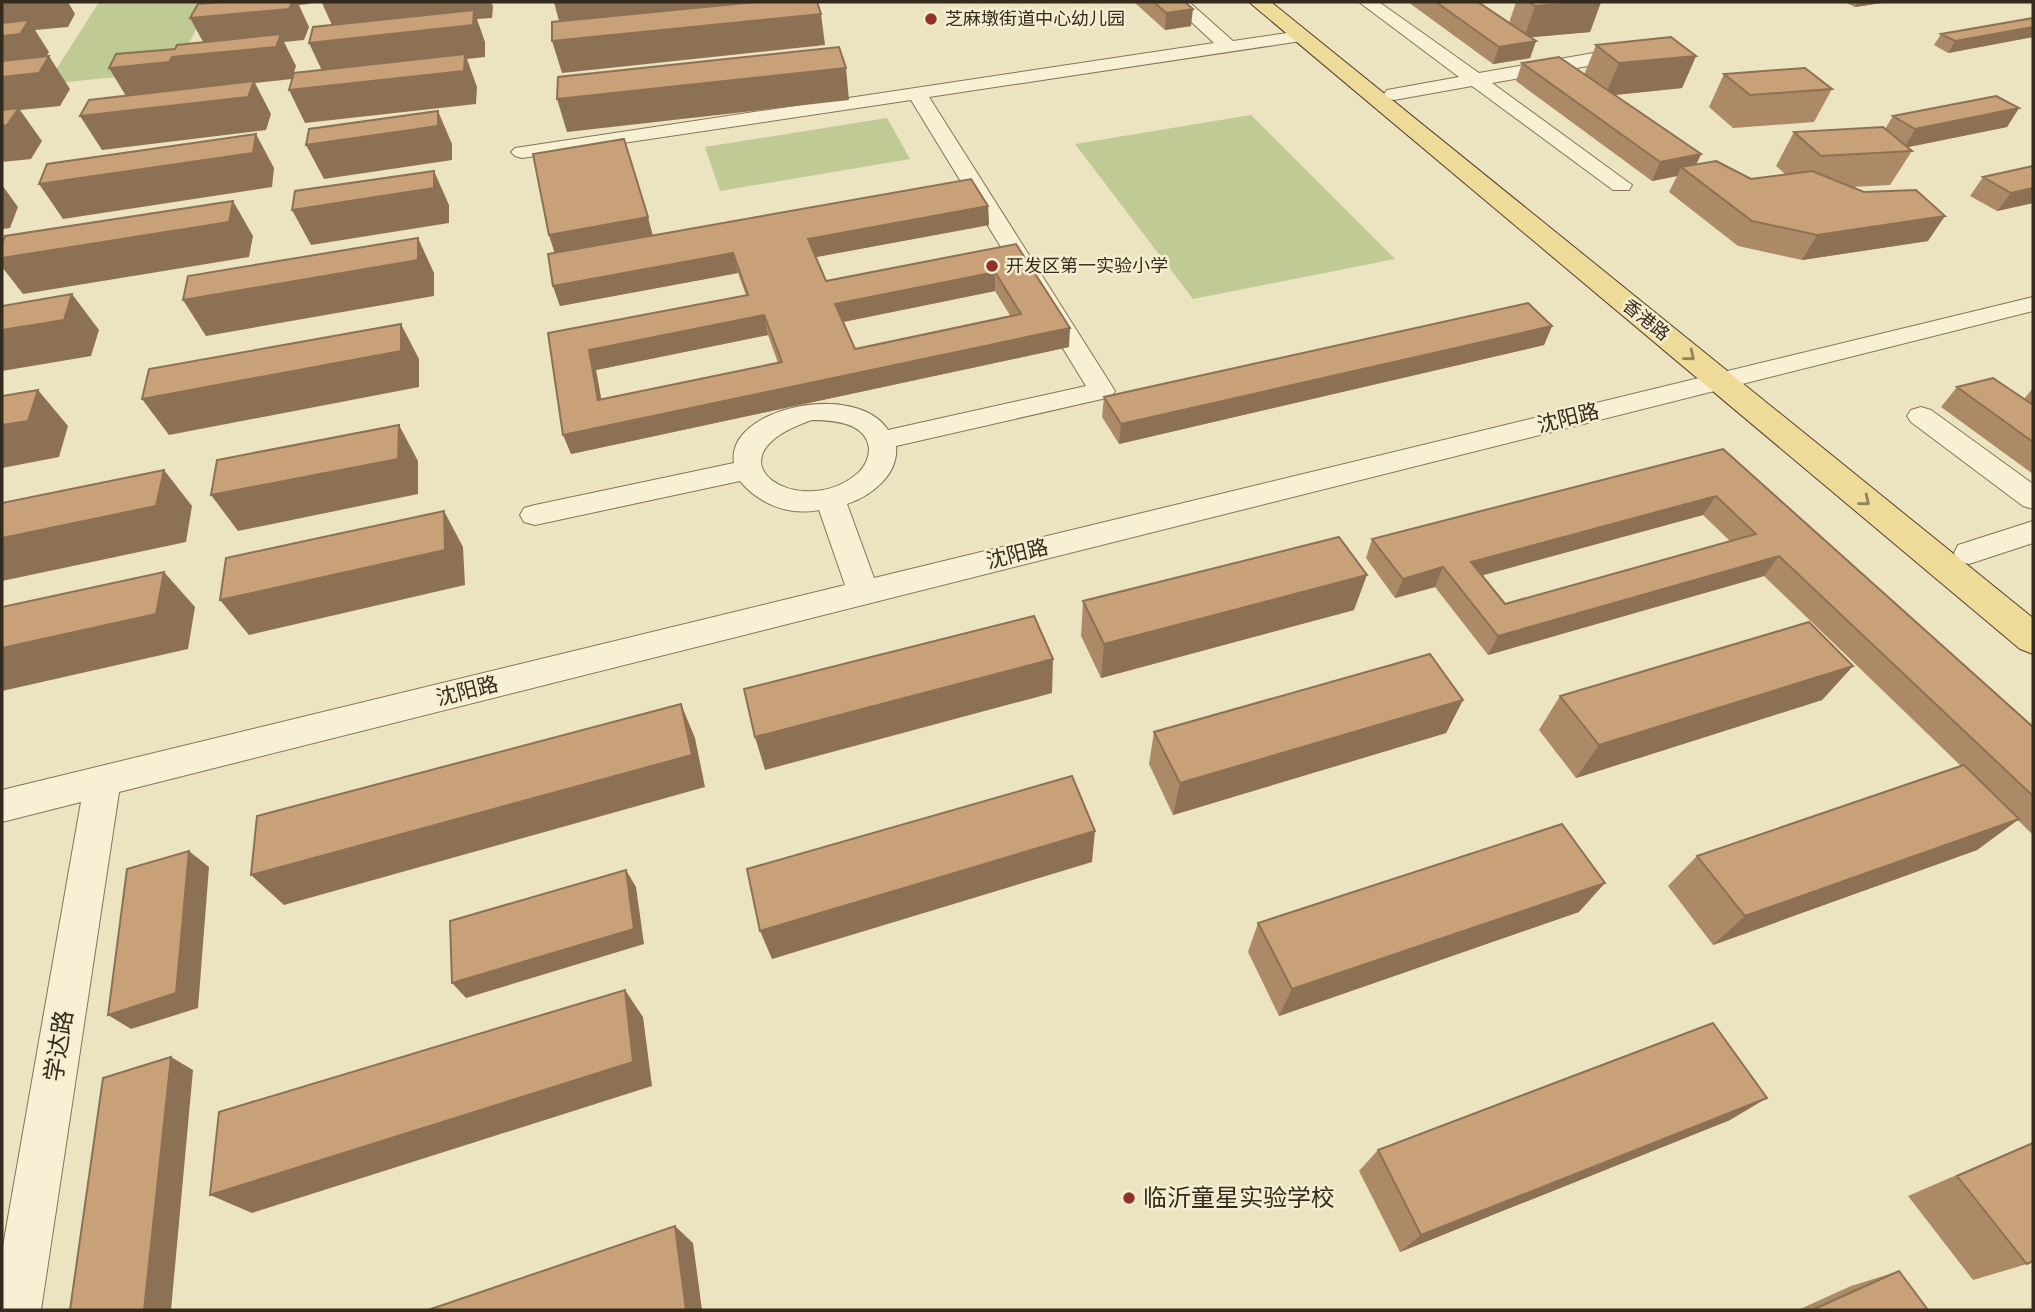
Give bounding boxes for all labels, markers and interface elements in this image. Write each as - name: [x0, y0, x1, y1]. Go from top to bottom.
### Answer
- place label: 芝麻墩街道中心幼儿园: [945, 6, 1125, 30]
- marker: 芝麻墩街道中心幼儿园: [923, 11, 939, 27]
- place label: 开发区第一实验小学: [1006, 253, 1168, 277]
- marker: 开发区第一实验小学: [984, 258, 1000, 274]
- street label: 香港路: [1618, 293, 1675, 346]
- one-way arrow: [1682, 348, 1694, 361]
- street label: 沈阳路: [1534, 395, 1601, 437]
- one-way arrow: [1857, 493, 1870, 505]
- street label: 沈阳路: [983, 531, 1050, 573]
- street label: 沈阳路: [433, 668, 500, 710]
- street label: 学达路: [36, 1008, 78, 1084]
- place label: 临沂童星实验学校: [1143, 1180, 1335, 1212]
- marker: 临沂童星实验学校: [1121, 1190, 1137, 1206]

